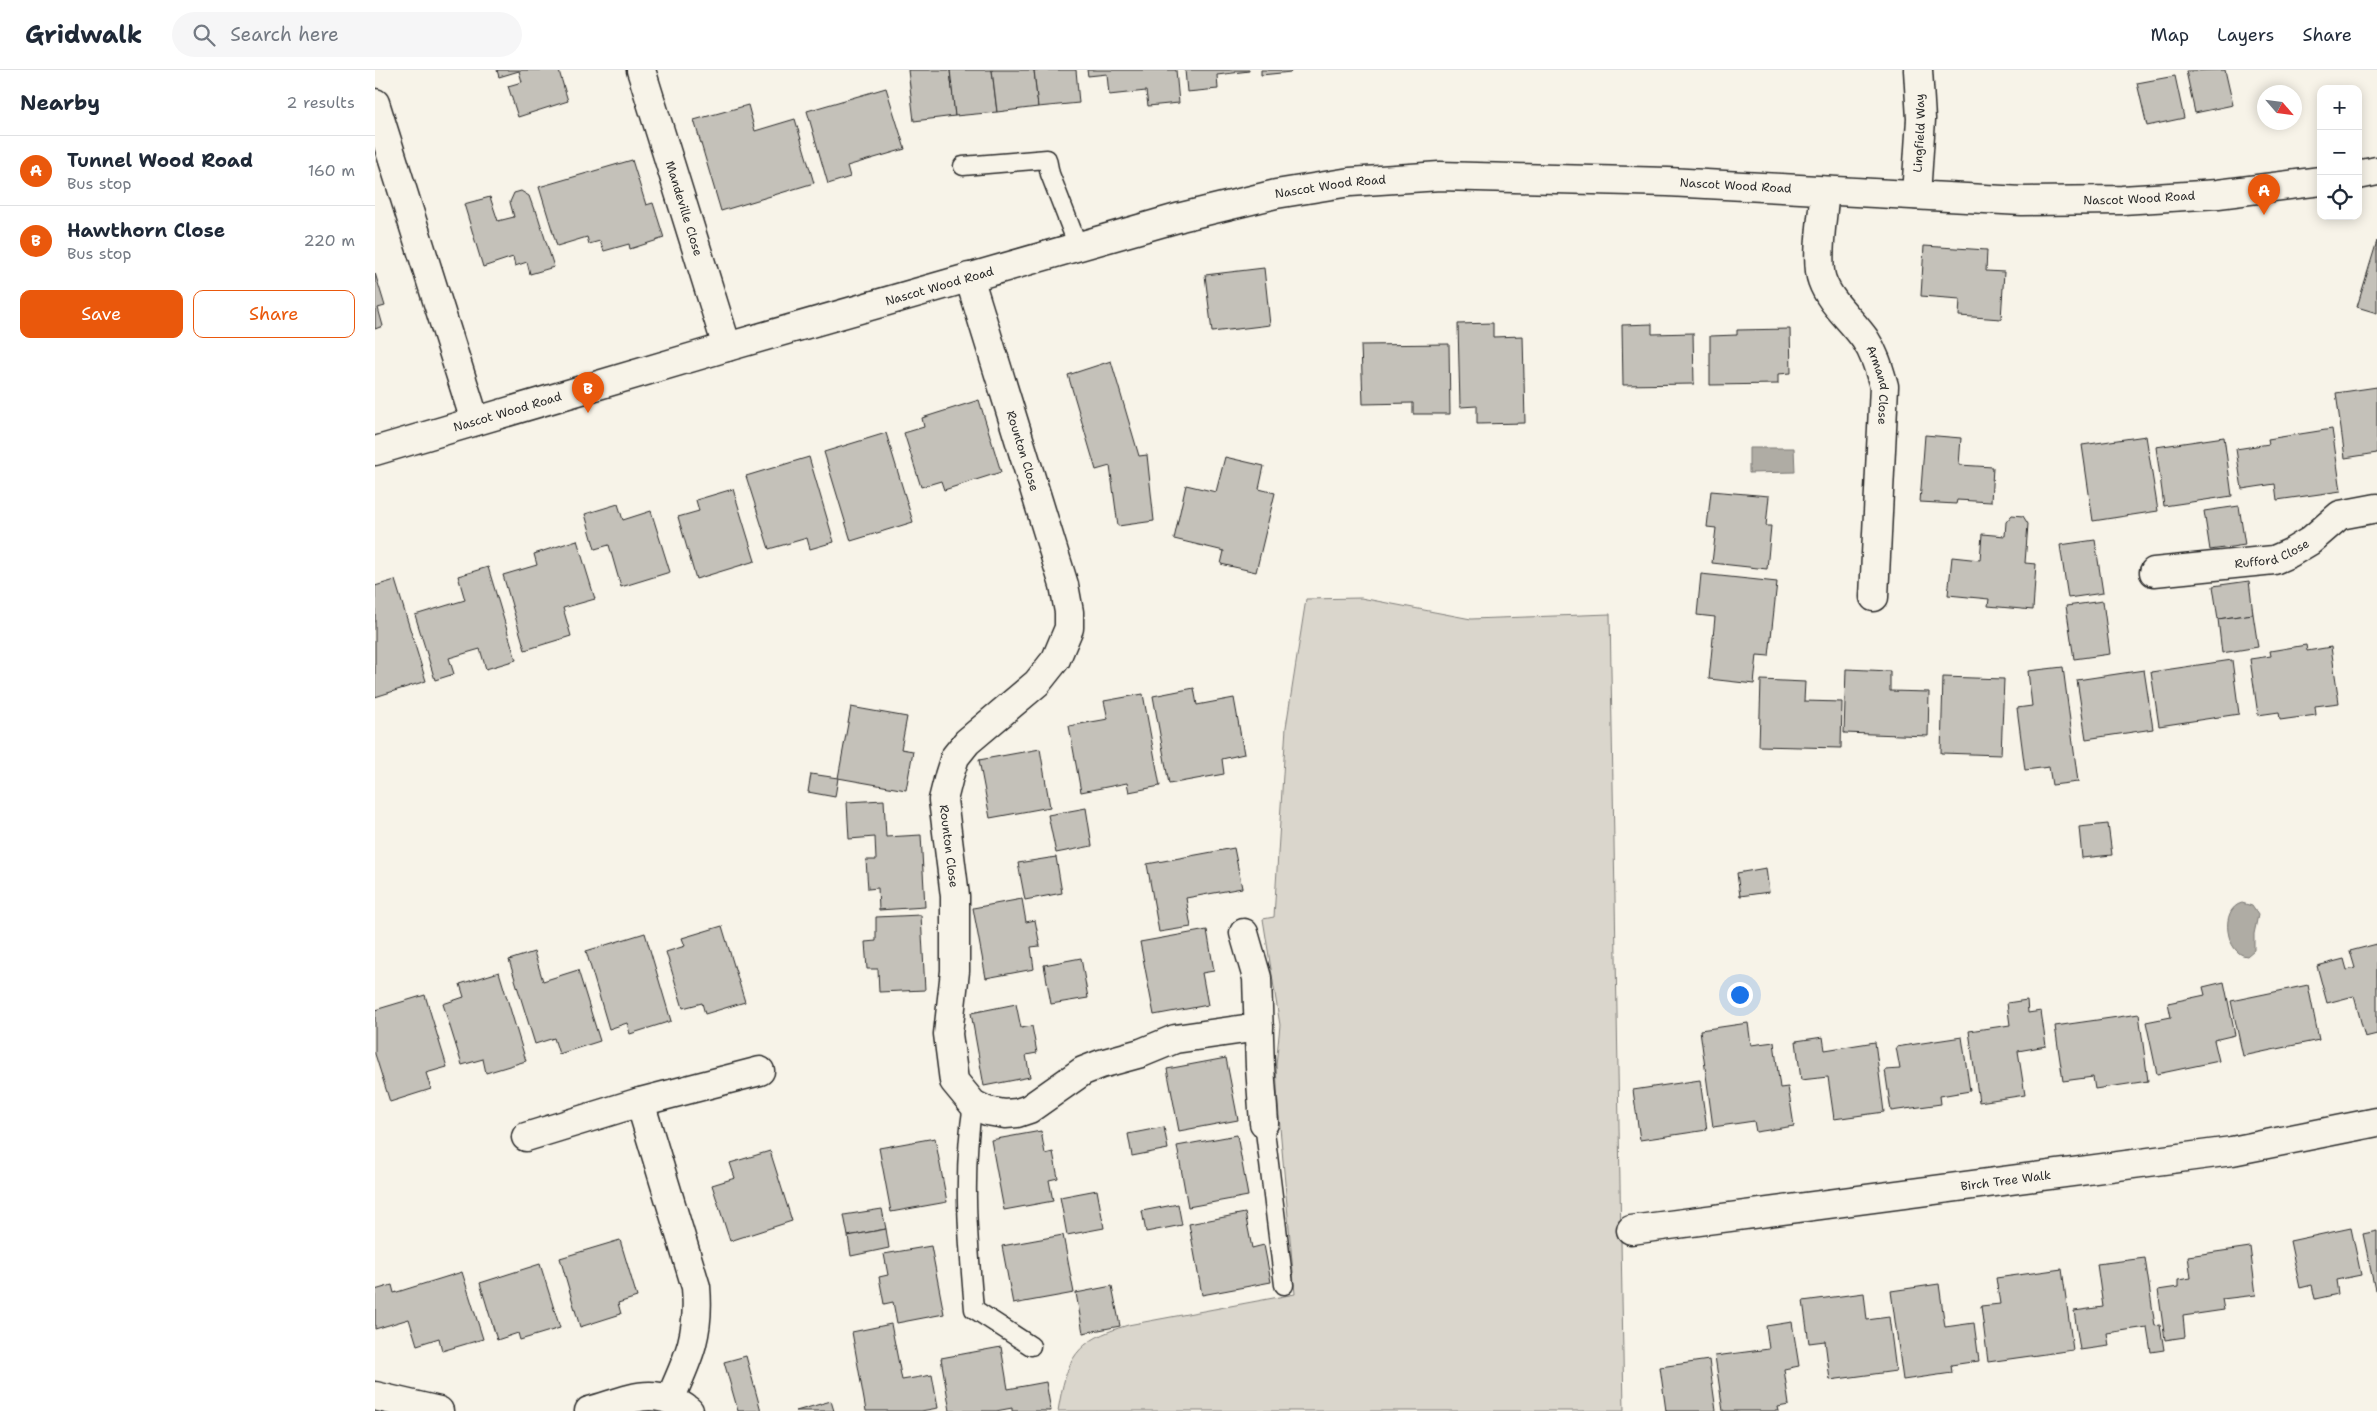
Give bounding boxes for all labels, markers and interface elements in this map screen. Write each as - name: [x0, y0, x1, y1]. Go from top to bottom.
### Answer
- search box: [172, 12, 522, 57]
- text: Gridwalk: [25, 19, 142, 51]
- icon: search: [190, 21, 218, 49]
- text: Search here: [230, 22, 339, 47]
- text: Map: [2151, 23, 2189, 47]
- text: Layers: [2217, 23, 2274, 47]
- text: Share: [2302, 23, 2352, 47]
- north arrow: [2257, 85, 2302, 130]
- map controls: [2317, 85, 2362, 220]
- button: +: [2317, 85, 2362, 130]
- text: Nearby: [20, 89, 100, 117]
- text: 2 results: [286, 92, 355, 113]
- street label: Lingfield Way: [1909, 93, 1929, 173]
- button: −: [2317, 130, 2362, 175]
- text: Tunnel Wood Road: [67, 148, 253, 173]
- street label: Mandeville Close: [662, 159, 706, 258]
- text: A: [30, 160, 42, 181]
- text: 160 m: [308, 160, 355, 181]
- street label: Nascot Wood Road: [1274, 172, 1387, 202]
- text: Bus stop: [67, 173, 132, 194]
- pin: A: [2248, 174, 2280, 215]
- street label: Nascot Wood Road: [1679, 175, 1792, 197]
- button: locate: [2317, 175, 2362, 220]
- street label: Nascot Wood Road: [2083, 187, 2196, 208]
- text: Hawthorn Close: [67, 218, 225, 243]
- text: B: [31, 230, 41, 251]
- text: 220 m: [303, 230, 355, 251]
- text: Bus stop: [67, 243, 132, 264]
- street label: Nascot Wood Road: [883, 263, 996, 309]
- button: Save: [20, 290, 183, 338]
- button: Share: [193, 290, 355, 338]
- street label: Armand Close: [1862, 343, 1892, 425]
- pin: B: [572, 372, 604, 413]
- street label: Nascot Wood Road: [451, 388, 564, 435]
- street label: Rounton Close: [1003, 409, 1043, 493]
- street label: Rufford Close: [2234, 535, 2312, 572]
- street label: Rounton Close: [936, 804, 962, 889]
- your location: [1727, 982, 1753, 1008]
- street label: Birch Tree Walk: [1960, 1167, 2052, 1195]

